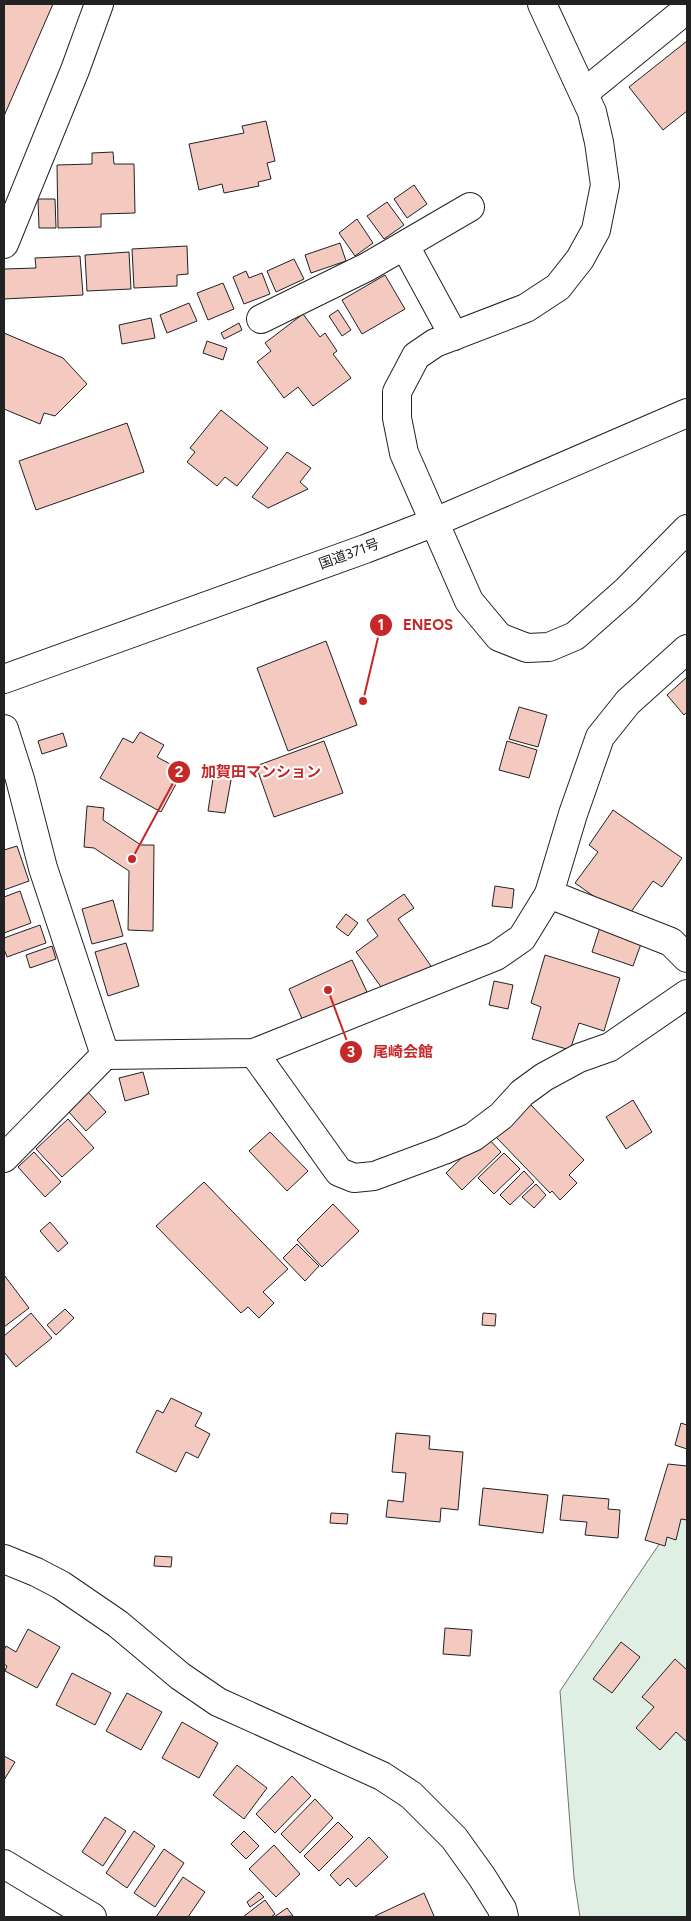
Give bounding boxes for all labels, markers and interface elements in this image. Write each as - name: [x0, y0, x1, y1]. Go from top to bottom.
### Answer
- street label: 国道371号: [317, 535, 381, 573]
- callout: ENEOS: [368, 610, 463, 640]
- text: 1: [378, 616, 384, 634]
- text: ENEOS: [403, 616, 453, 634]
- callout: 加賀田マンション: [166, 757, 331, 787]
- text: 2: [175, 763, 184, 781]
- text: 加賀田マンション: [201, 763, 321, 781]
- callout: 尾崎会館: [338, 1037, 443, 1067]
- text: 3: [347, 1043, 355, 1061]
- text: 尾崎会館: [373, 1043, 433, 1061]

